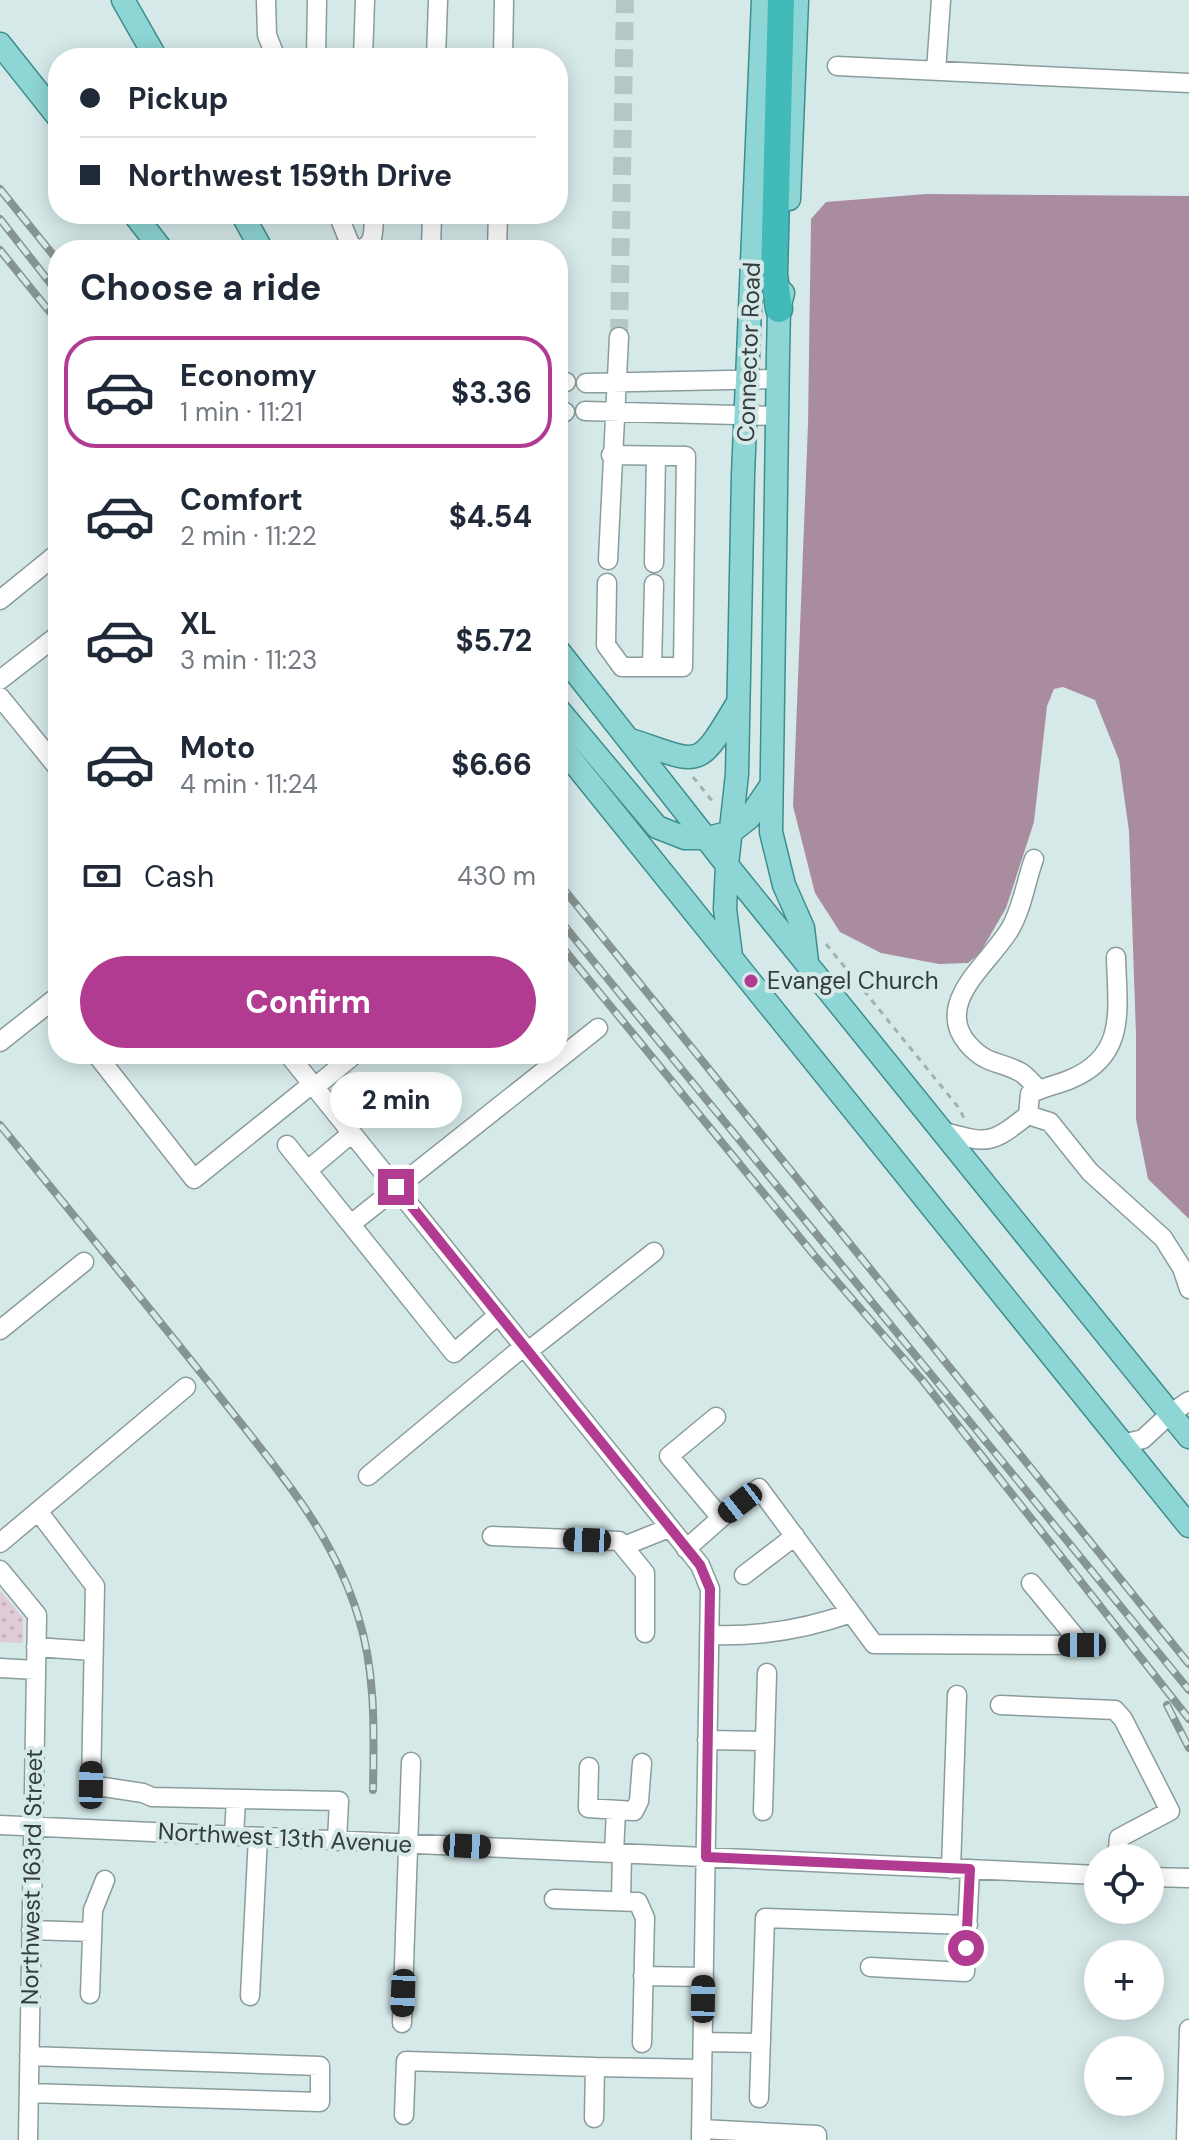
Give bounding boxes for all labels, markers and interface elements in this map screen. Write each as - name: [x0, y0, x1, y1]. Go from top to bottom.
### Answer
- text: Pickup: [128, 79, 228, 118]
- text: Northwest 159th Drive: [128, 156, 452, 195]
- street label: Connector Road: [730, 261, 767, 443]
- text: Choose a ride: [80, 264, 321, 311]
- icon: car: [84, 356, 156, 428]
- text: Economy: [180, 356, 317, 395]
- text: $3.36: [451, 373, 532, 412]
- text: 1 min · 11:21: [180, 395, 303, 429]
- icon: car: [84, 480, 156, 552]
- text: Comfort: [180, 480, 303, 519]
- text: $4.54: [449, 497, 532, 536]
- text: 2 min · 11:22: [180, 519, 317, 553]
- icon: car: [84, 604, 156, 676]
- text: XL: [180, 604, 217, 643]
- text: $5.72: [455, 621, 532, 660]
- text: 3 min · 11:23: [180, 643, 317, 677]
- icon: car: [84, 728, 156, 800]
- text: Moto: [180, 728, 255, 767]
- text: $6.66: [451, 745, 532, 784]
- text: 4 min · 11:24: [180, 767, 318, 801]
- icon: cash: [80, 854, 124, 898]
- text: Cash: [144, 857, 214, 896]
- text: 430 m: [457, 859, 536, 893]
- button: Confirm: [80, 956, 536, 1048]
- place label: Evangel Church: [767, 965, 938, 996]
- marker: Evangel Church: [742, 972, 760, 990]
- callout: 2 min: [330, 1071, 462, 1127]
- text: 2 min: [362, 1083, 430, 1117]
- route end: [378, 1169, 414, 1205]
- car: [714, 1479, 766, 1527]
- car: [563, 1527, 611, 1553]
- car: [1058, 1633, 1106, 1657]
- street label: Northwest 163rd Street: [14, 1749, 49, 2005]
- car: [79, 1761, 103, 1809]
- street label: Northwest 13th Avenue: [157, 1815, 413, 1860]
- car: [442, 1833, 492, 1859]
- map controls: [1084, 1844, 1164, 2116]
- button: locate: [1084, 1844, 1164, 1924]
- route start: [948, 1930, 984, 1966]
- button: +: [1084, 1940, 1164, 2020]
- car: [390, 1969, 416, 2017]
- car: [691, 1975, 715, 2023]
- button: −: [1084, 2036, 1164, 2116]

